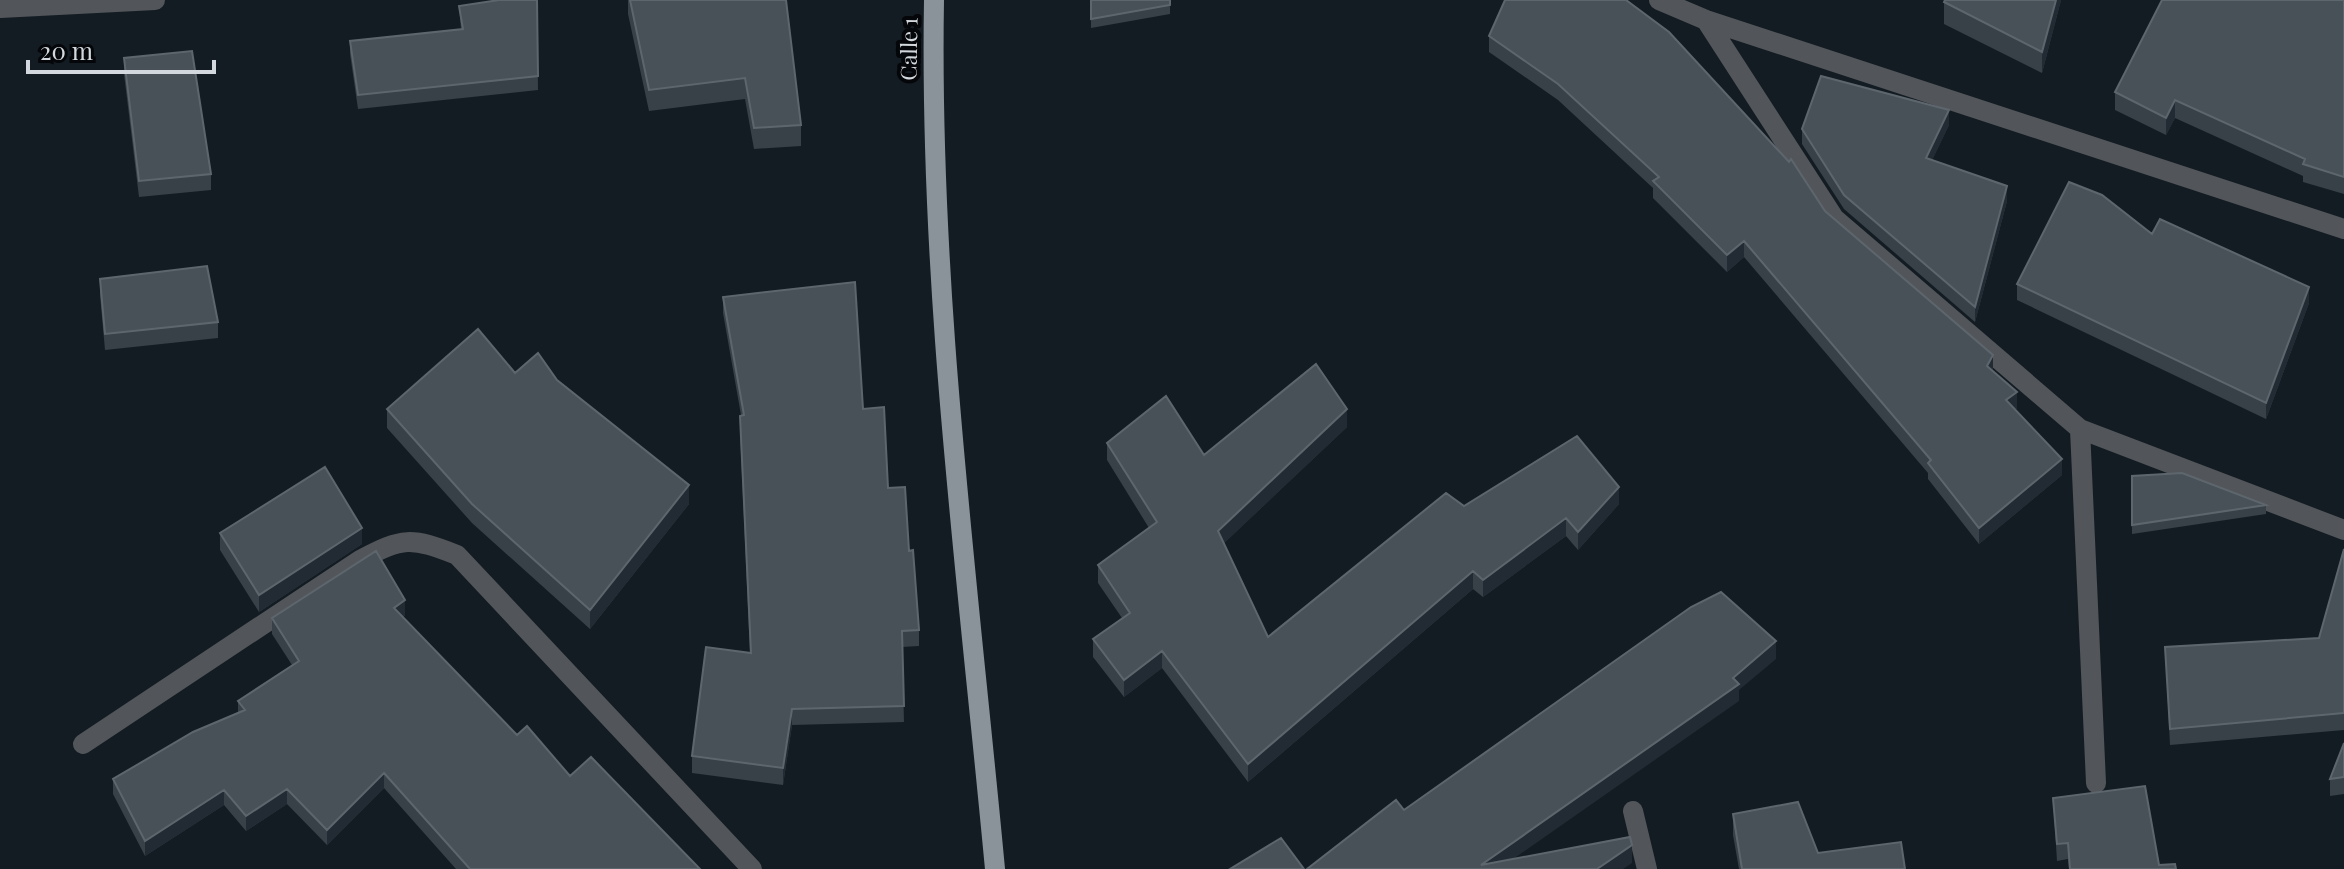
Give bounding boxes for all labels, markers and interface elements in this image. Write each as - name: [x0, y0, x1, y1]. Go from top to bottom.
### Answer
- street label: Calle 1: [892, 17, 924, 81]
- scale bar: [28, 24, 214, 74]
- text: 20 m: [40, 34, 93, 66]

